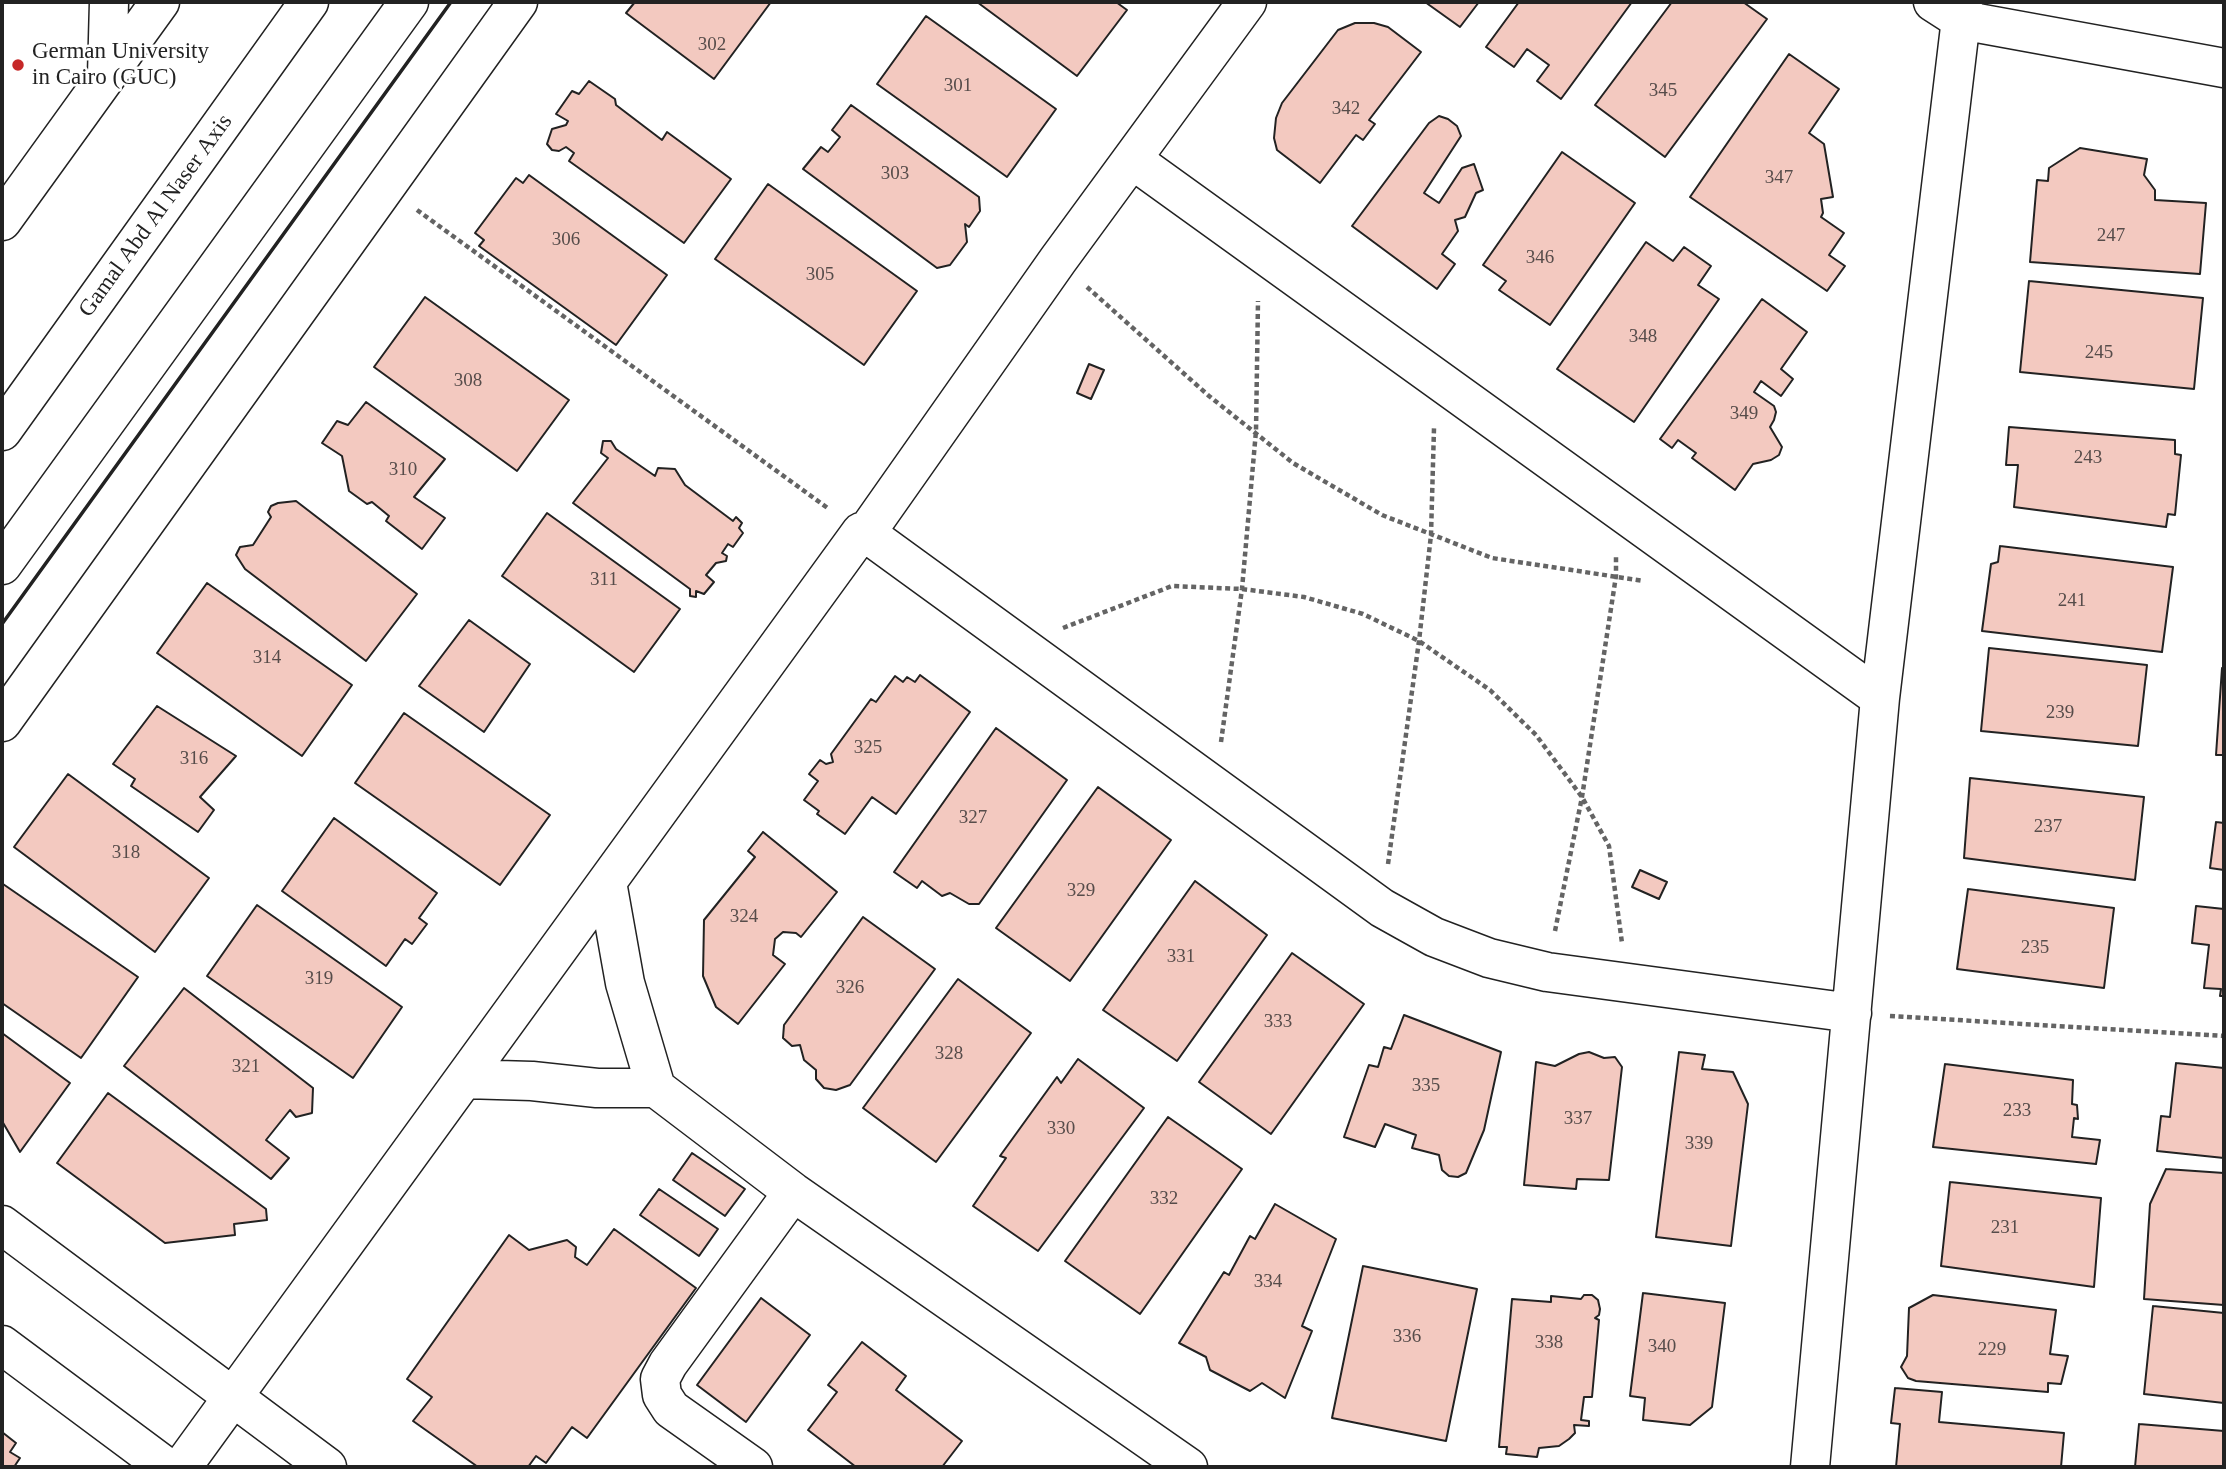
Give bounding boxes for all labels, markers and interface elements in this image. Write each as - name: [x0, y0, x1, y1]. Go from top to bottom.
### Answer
- house number: 302: [698, 34, 726, 56]
- place label: German University in Cairo (GUC): [32, 38, 209, 92]
- marker: German University in Cairo (GUC): [10, 57, 26, 73]
- house number: 301: [944, 75, 972, 97]
- house number: 345: [1649, 80, 1677, 102]
- house number: 342: [1332, 98, 1360, 120]
- street label: Gamal Abd Al Naser Axis: [73, 109, 239, 323]
- house number: 303: [881, 163, 909, 185]
- house number: 347: [1765, 167, 1793, 189]
- house number: 247: [2097, 225, 2125, 247]
- house number: 306: [552, 229, 580, 251]
- house number: 346: [1526, 247, 1554, 269]
- house number: 305: [806, 264, 834, 286]
- house number: 348: [1629, 326, 1657, 348]
- house number: 245: [2085, 342, 2113, 364]
- house number: 308: [454, 370, 482, 392]
- house number: 349: [1730, 403, 1758, 425]
- house number: 243: [2074, 447, 2102, 469]
- house number: 310: [389, 459, 417, 481]
- house number: 311: [590, 569, 618, 591]
- house number: 241: [2058, 590, 2086, 612]
- house number: 314: [253, 647, 281, 669]
- house number: 239: [2046, 702, 2074, 724]
- house number: 325: [854, 737, 882, 759]
- house number: 316: [180, 748, 208, 770]
- house number: 327: [959, 807, 987, 829]
- house number: 237: [2034, 816, 2062, 838]
- house number: 318: [112, 842, 140, 864]
- house number: 329: [1067, 880, 1095, 902]
- house number: 324: [730, 906, 758, 928]
- house number: 235: [2021, 937, 2049, 959]
- house number: 331: [1167, 946, 1195, 968]
- house number: 319: [305, 968, 333, 990]
- house number: 326: [836, 977, 864, 999]
- house number: 333: [1264, 1011, 1292, 1033]
- house number: 328: [935, 1043, 963, 1065]
- house number: 321: [232, 1056, 260, 1078]
- house number: 335: [1412, 1075, 1440, 1097]
- house number: 233: [2003, 1100, 2031, 1122]
- house number: 337: [1564, 1108, 1592, 1130]
- house number: 330: [1047, 1118, 1075, 1140]
- house number: 339: [1685, 1133, 1713, 1155]
- house number: 332: [1150, 1188, 1178, 1210]
- house number: 231: [1991, 1217, 2019, 1239]
- house number: 334: [1254, 1271, 1282, 1293]
- house number: 336: [1393, 1326, 1421, 1348]
- house number: 338: [1535, 1332, 1563, 1354]
- house number: 340: [1648, 1336, 1676, 1358]
- house number: 229: [1978, 1339, 2006, 1361]

